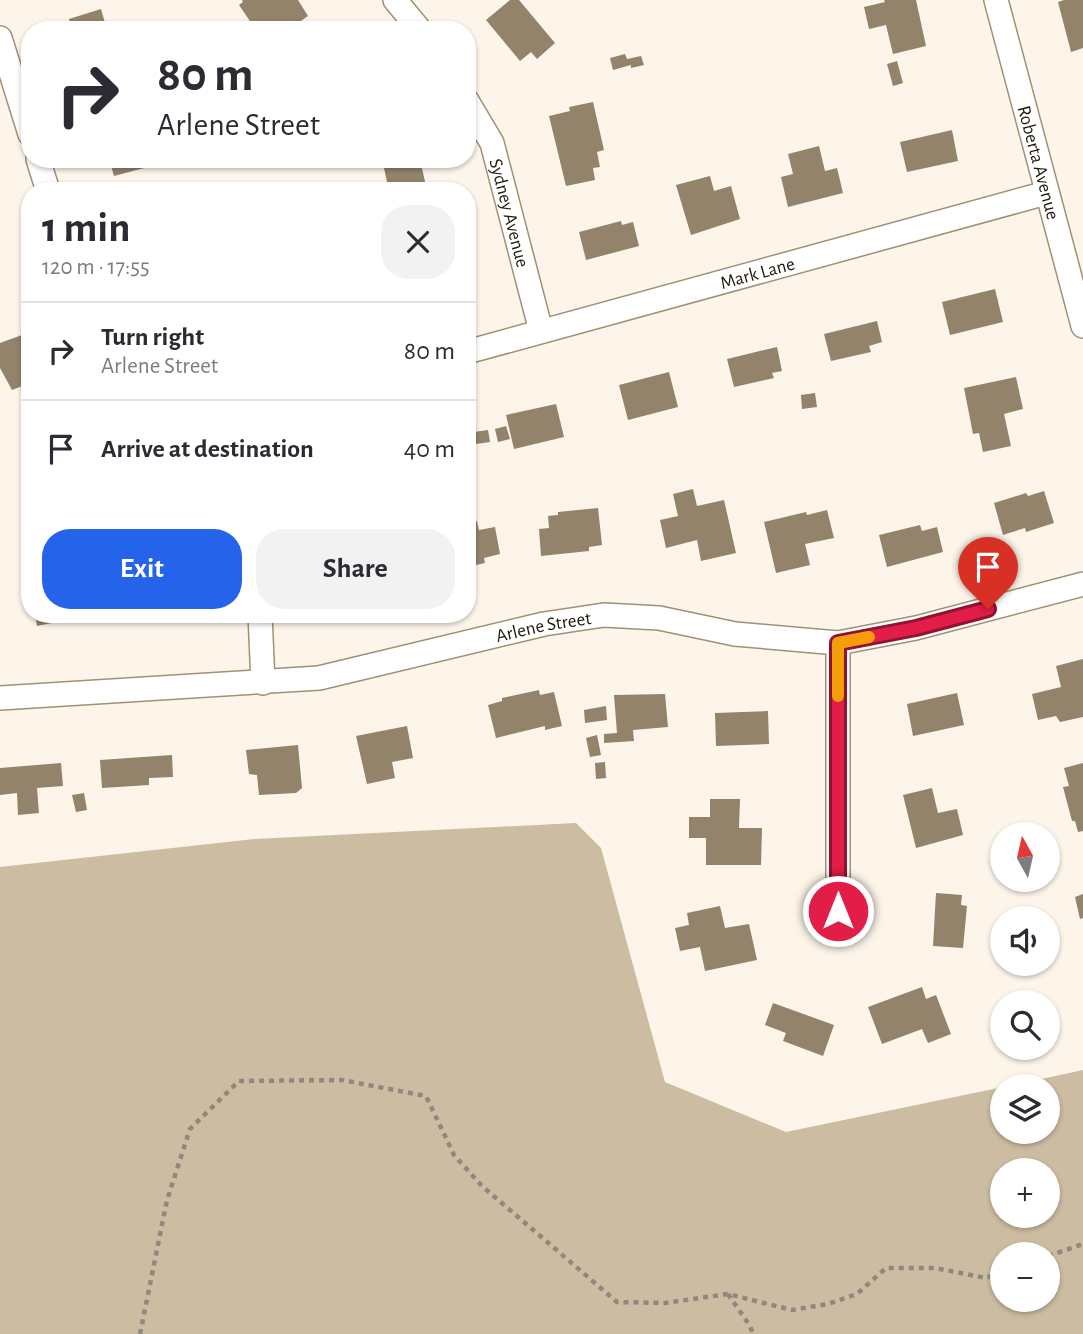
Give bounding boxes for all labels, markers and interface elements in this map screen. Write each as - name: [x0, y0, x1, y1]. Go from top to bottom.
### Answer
- icon: right: [42, 49, 133, 140]
- text: 80 m: [157, 51, 254, 100]
- street label: Roberta Avenue: [1014, 104, 1062, 222]
- text: Arlene Street: [157, 109, 320, 141]
- street label: Sydney Avenue: [485, 157, 532, 270]
- button: close: [381, 205, 455, 279]
- text: 1 min: [42, 207, 131, 249]
- street label: Mark Lane: [718, 254, 797, 293]
- text: 120 m · 17:55: [42, 256, 150, 279]
- text: Turn right: [101, 324, 204, 350]
- icon: right: [42, 332, 80, 370]
- text: 80 m: [404, 338, 455, 364]
- text: Arlene Street: [101, 355, 218, 378]
- icon: arrive: [42, 430, 80, 468]
- text: Arrive at destination: [101, 436, 314, 462]
- text: 40 m: [404, 436, 455, 462]
- button: Exit: [42, 529, 242, 609]
- button: Share: [256, 529, 455, 609]
- pin: [958, 537, 1018, 609]
- icon: arrive: [969, 548, 1007, 586]
- street label: Arlene Street: [494, 609, 593, 646]
- north arrow: [990, 822, 1060, 892]
- map controls: [990, 822, 1060, 1312]
- position arrow: [801, 874, 875, 948]
- button: sound: [990, 906, 1060, 976]
- button: search: [990, 990, 1060, 1060]
- button: layers: [990, 1074, 1060, 1144]
- button: +: [990, 1158, 1060, 1228]
- button: −: [990, 1242, 1060, 1312]

